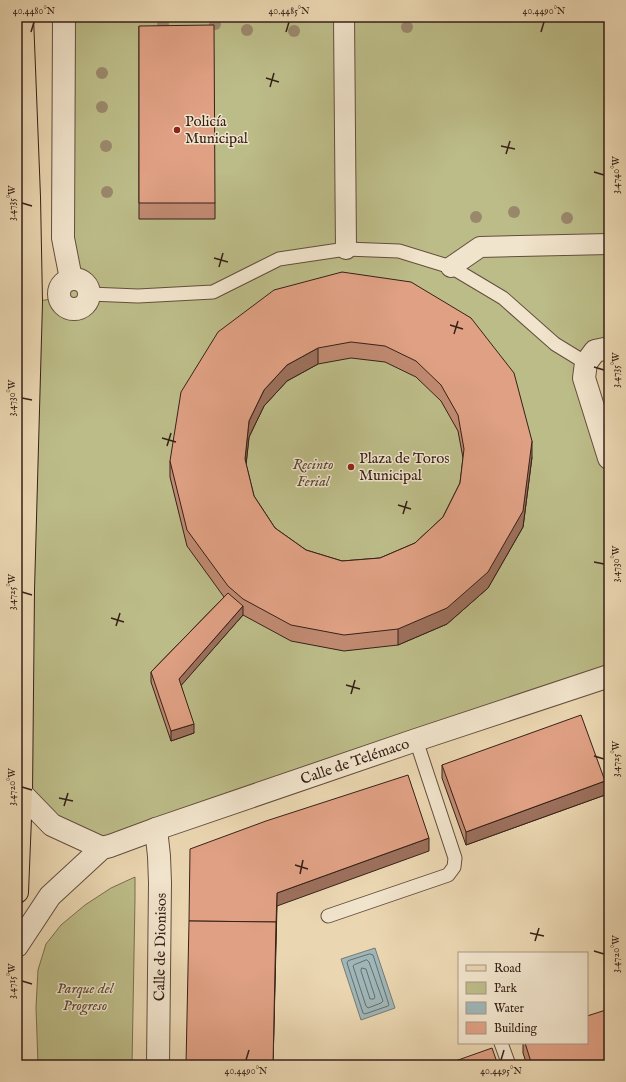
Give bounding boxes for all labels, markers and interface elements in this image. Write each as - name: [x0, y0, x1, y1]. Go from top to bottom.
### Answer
- text: 40.4480°N: [13, 5, 56, 18]
- text: 40.4485°N: [268, 5, 310, 18]
- text: 40.4490°N: [523, 5, 566, 18]
- place label: Policía Municipal: [185, 112, 249, 148]
- marker: Policía Municipal: [172, 125, 182, 135]
- text: 3.4740°W: [610, 156, 623, 194]
- text: 3.4735°W: [6, 185, 19, 221]
- text: 3.4735°W: [610, 352, 623, 388]
- text: 3.4730°W: [6, 379, 19, 416]
- place label: Plaza de Toros Municipal: [359, 449, 450, 485]
- park label: Recinto Ferial: [293, 455, 334, 491]
- marker: Plaza de Toros Municipal: [346, 462, 356, 472]
- text: 3.4730°W: [610, 545, 623, 582]
- text: 3.4725°W: [6, 573, 19, 610]
- street label: Calle de Telémaco: [298, 734, 412, 789]
- text: 3.4725°W: [610, 740, 623, 777]
- text: 3.4720°W: [6, 768, 19, 806]
- street label: Calle de Dionisos: [150, 893, 171, 1001]
- text: 3.4720°W: [610, 935, 623, 973]
- legend: [458, 952, 588, 1044]
- text: Road: [494, 961, 522, 976]
- text: 3.4715°W: [6, 963, 19, 999]
- park label: Parque del Progreso: [57, 979, 115, 1016]
- text: Park: [494, 981, 517, 996]
- text: Water: [494, 1001, 525, 1016]
- text: Building: [494, 1021, 538, 1036]
- text: 40.4490°N: [225, 1065, 268, 1078]
- text: 40.4495°N: [480, 1065, 522, 1078]

